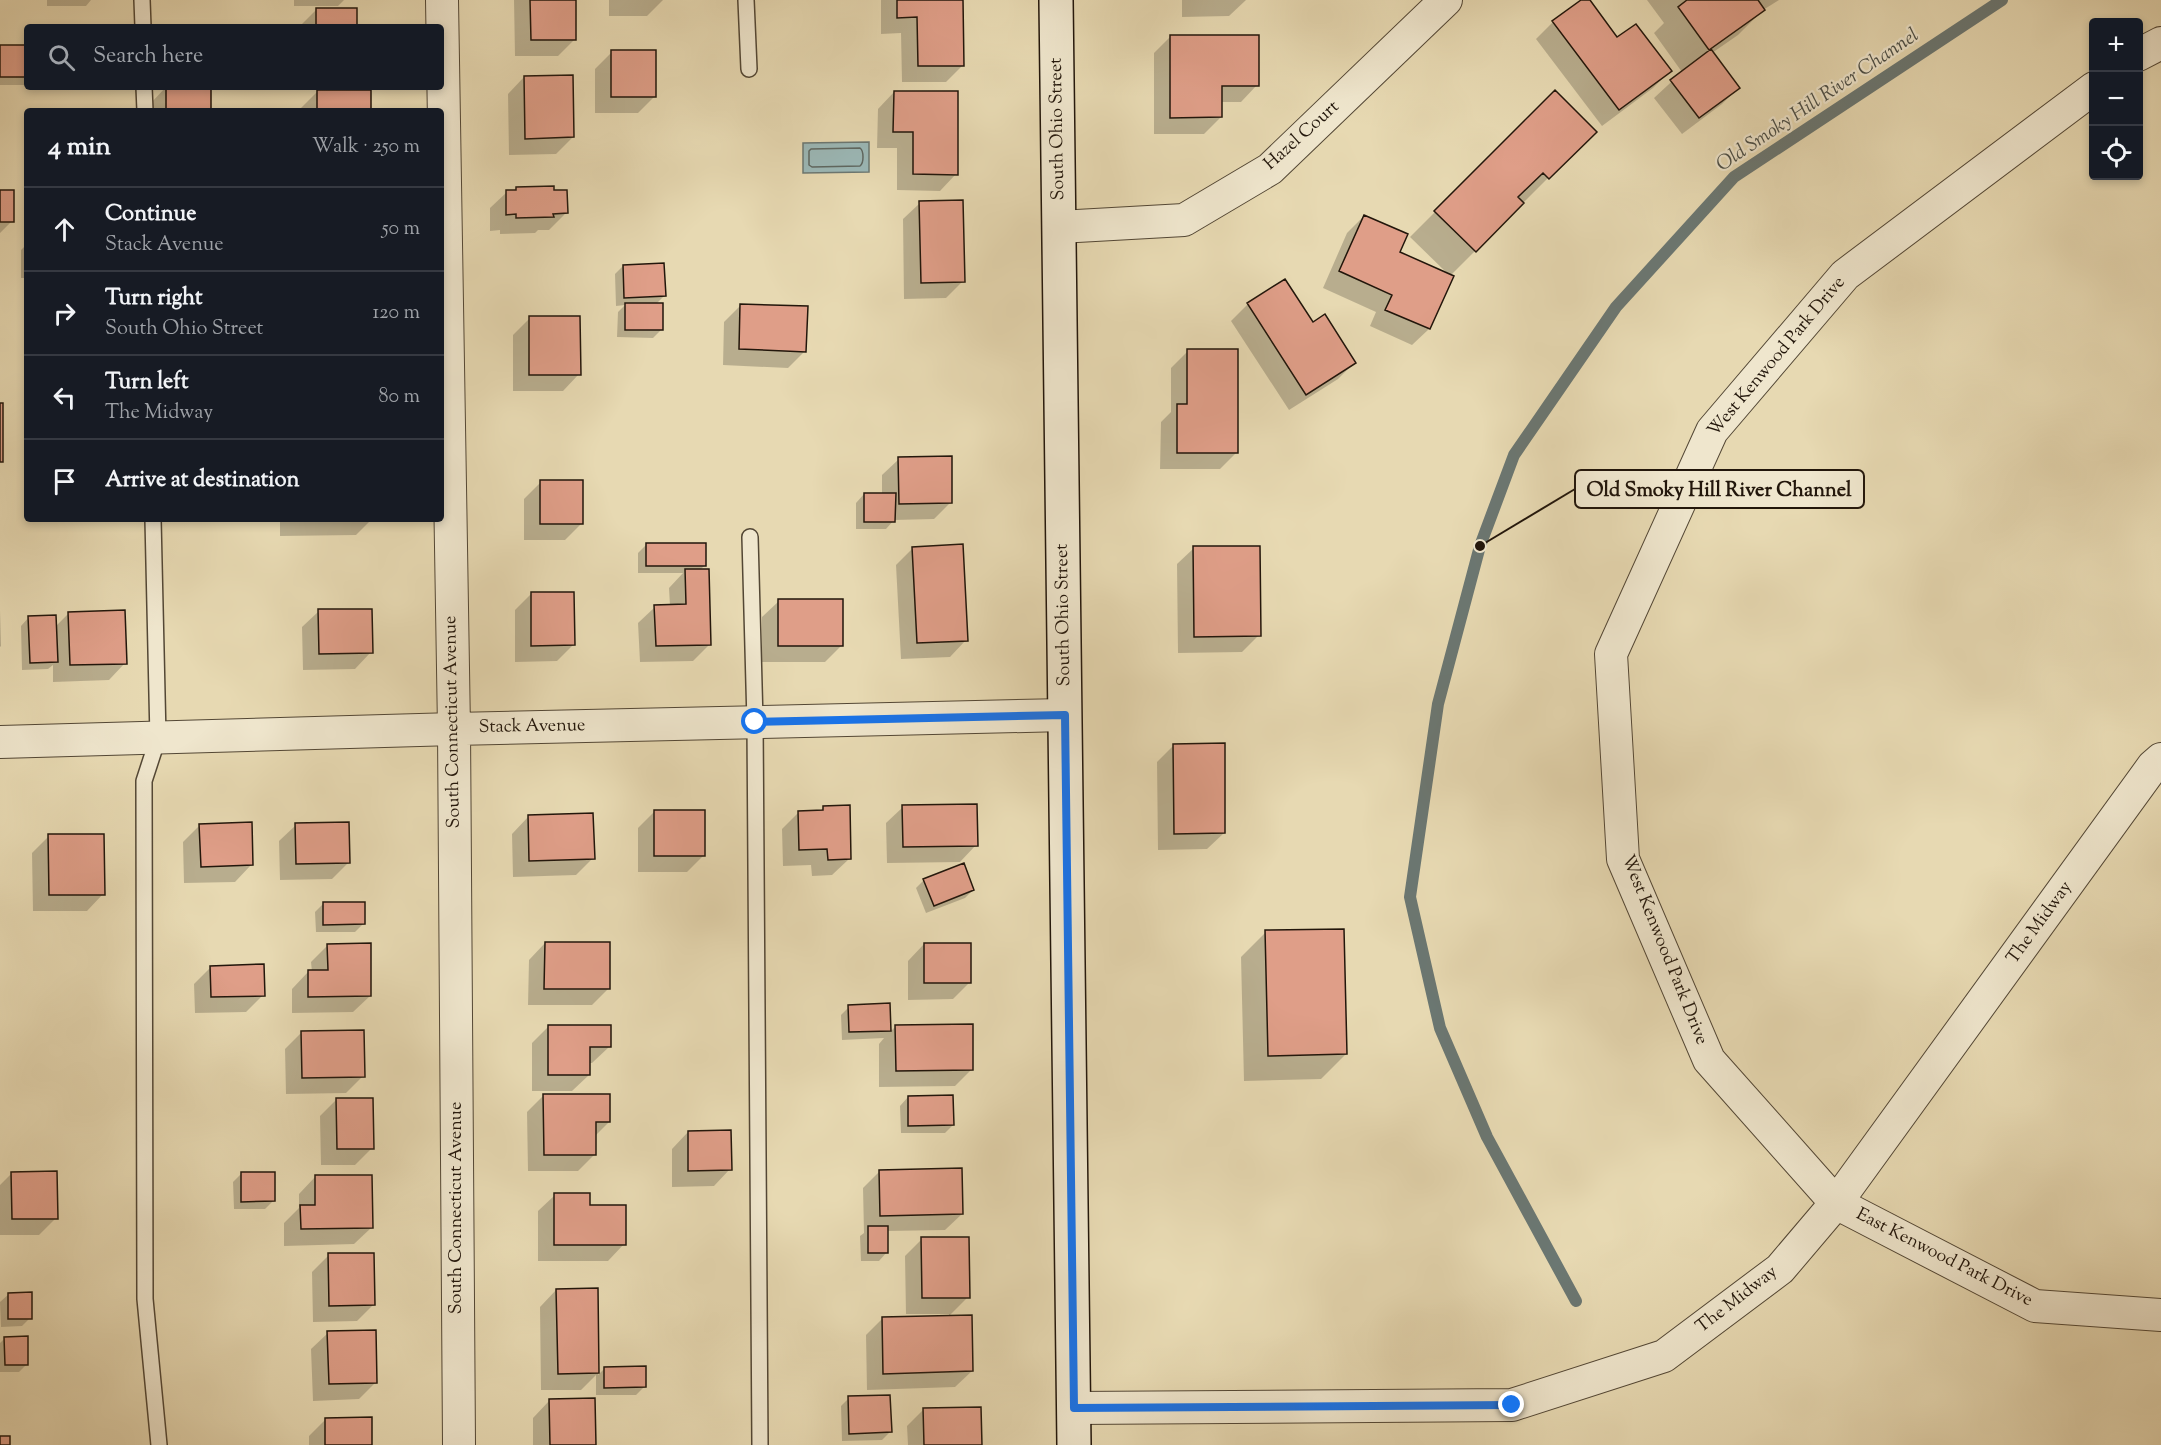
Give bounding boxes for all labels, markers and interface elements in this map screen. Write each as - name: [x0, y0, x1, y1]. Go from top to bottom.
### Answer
- map controls: [2089, 18, 2143, 180]
- button: +: [2089, 18, 2143, 72]
- water label: Old Smoky Hill River Channel: [1711, 22, 1925, 180]
- search box: [24, 24, 444, 90]
- icon: search: [45, 41, 78, 74]
- text: Search here: [93, 41, 203, 73]
- street label: South Ohio Street: [1044, 57, 1072, 201]
- button: −: [2089, 72, 2143, 126]
- street label: Hazel Court: [1259, 95, 1345, 177]
- button: locate: [2089, 126, 2143, 180]
- text: 4 min: [48, 129, 111, 166]
- text: Walk · 250 m: [312, 133, 420, 162]
- text: Continue: [105, 199, 196, 231]
- icon: ahead: [48, 213, 81, 246]
- text: 50 m: [382, 215, 420, 244]
- text: Stack Avenue: [105, 231, 224, 260]
- street label: West Kenwood Park Drive: [1702, 271, 1852, 443]
- text: Turn right: [105, 283, 202, 315]
- icon: right: [48, 297, 81, 330]
- text: 120 m: [372, 299, 420, 328]
- text: South Ohio Street: [105, 315, 263, 344]
- text: Turn left: [105, 367, 188, 399]
- icon: left: [48, 381, 81, 414]
- text: 80 m: [379, 383, 420, 412]
- text: The Midway: [105, 399, 213, 428]
- icon: arrive: [48, 465, 81, 498]
- text: Arrive at destination: [105, 465, 300, 497]
- callout: Old Smoky Hill River Channel: [1575, 470, 1864, 508]
- text: Old Smoky Hill River Channel: [1587, 477, 1852, 506]
- street label: South Ohio Street: [1050, 543, 1078, 687]
- street label: South Connecticut Avenue: [438, 615, 468, 829]
- route start: [741, 708, 767, 734]
- street label: Stack Avenue: [478, 713, 586, 741]
- street label: West Kenwood Park Drive: [1614, 851, 1714, 1049]
- street label: The Midway: [2001, 876, 2079, 970]
- street label: South Connecticut Avenue: [444, 1102, 470, 1314]
- street label: East Kenwood Park Drive: [1851, 1202, 2037, 1314]
- street label: The Midway: [1691, 1260, 1783, 1340]
- route end: [1498, 1391, 1524, 1417]

